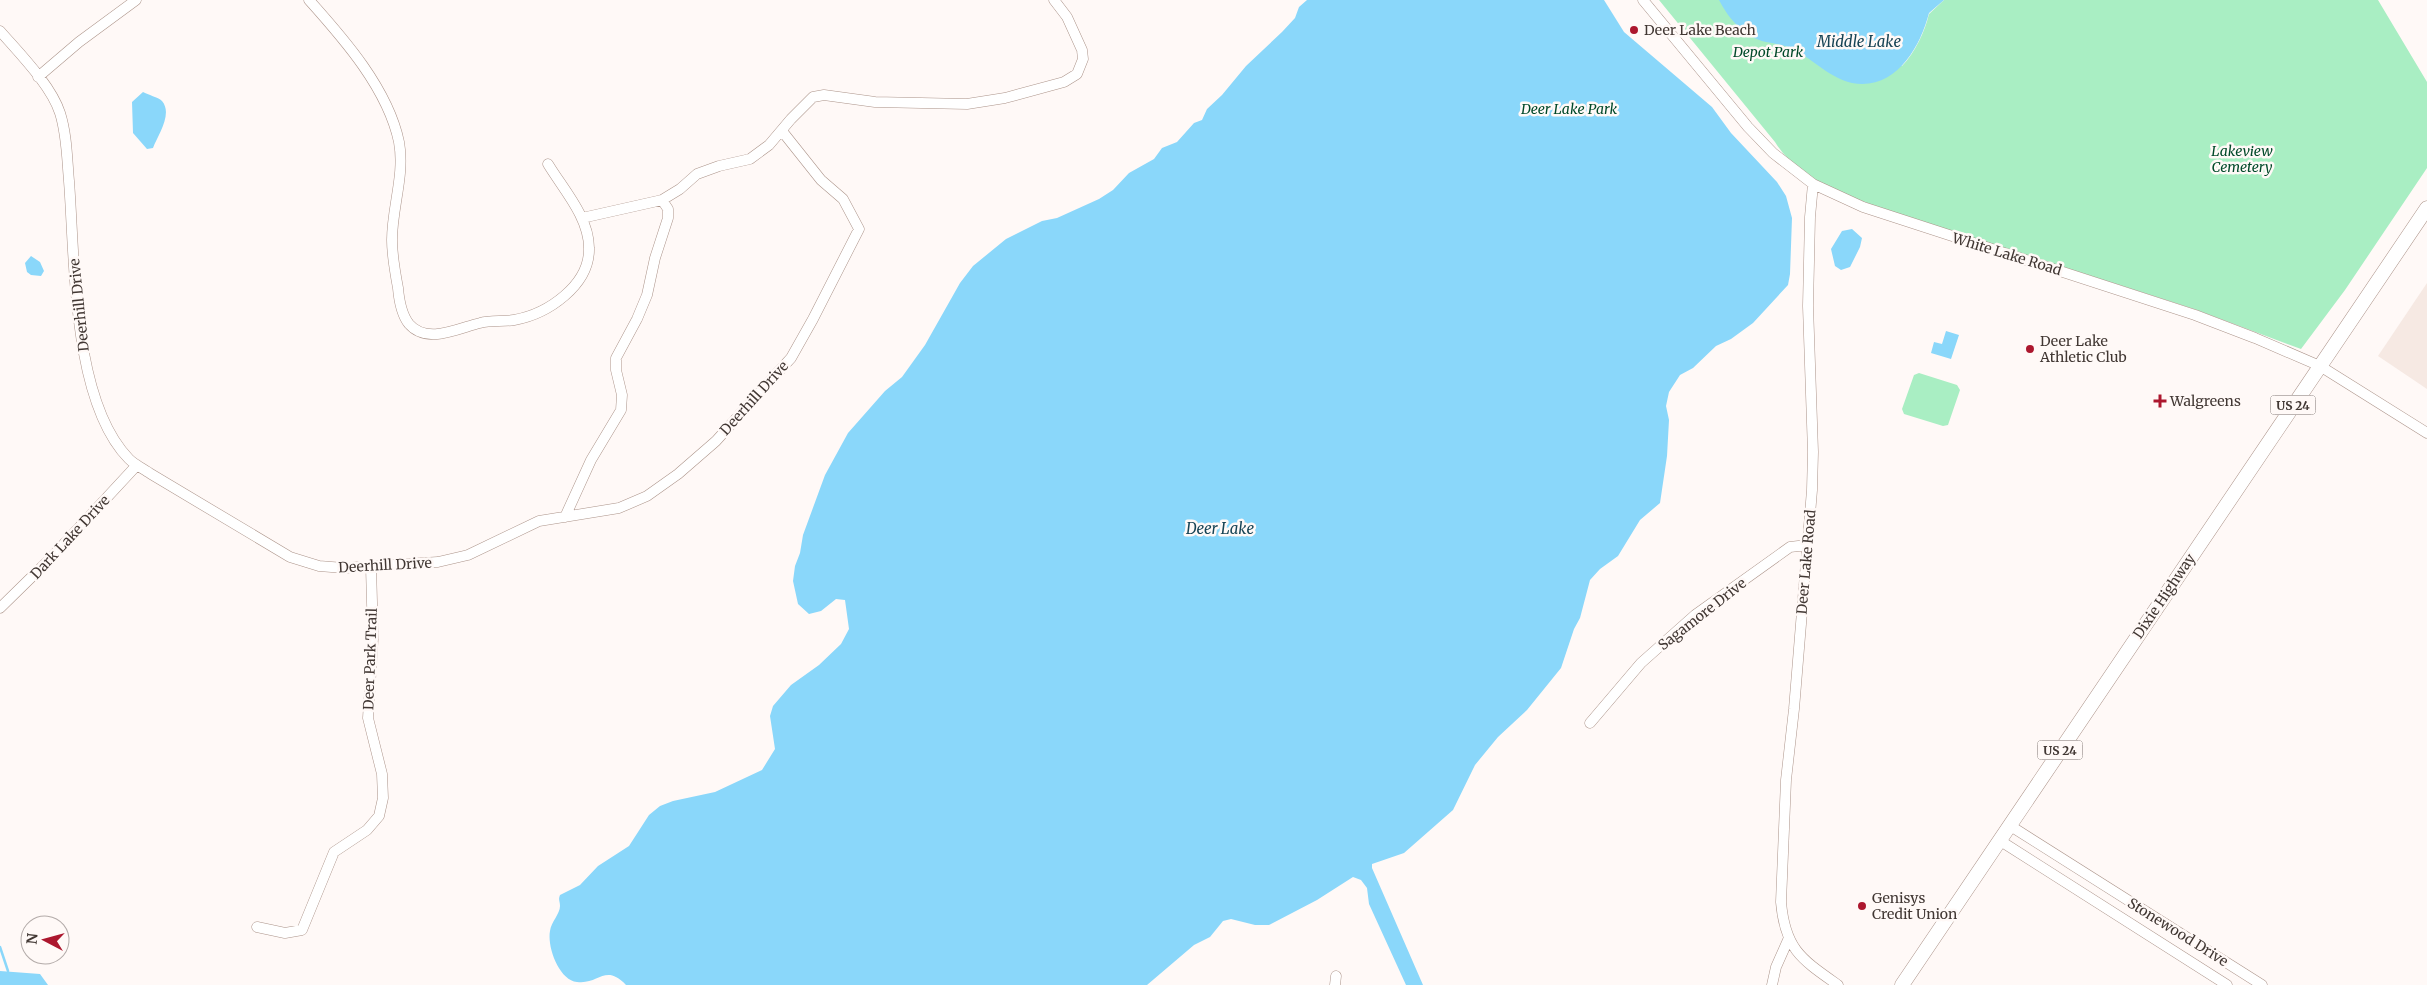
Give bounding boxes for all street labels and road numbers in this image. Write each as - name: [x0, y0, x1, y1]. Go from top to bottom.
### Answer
- street label: White Lake Road: [1949, 229, 2064, 279]
- street label: Deerhill Drive: [65, 257, 93, 353]
- street label: Deerhill Drive: [716, 357, 792, 439]
- road number: US 24: [2270, 396, 2316, 414]
- street label: Dark Lake Drive: [26, 491, 114, 583]
- street label: Deer Lake Road: [1792, 508, 1820, 615]
- street label: Dixie Highway: [2129, 549, 2200, 642]
- street label: Deerhill Drive: [338, 554, 432, 576]
- street label: Sagamore Drive: [1654, 574, 1750, 654]
- street label: Deer Park Trail: [359, 607, 381, 710]
- road number: US 24: [2038, 740, 2082, 760]
- street label: Stonewood Drive: [2124, 894, 2232, 970]

